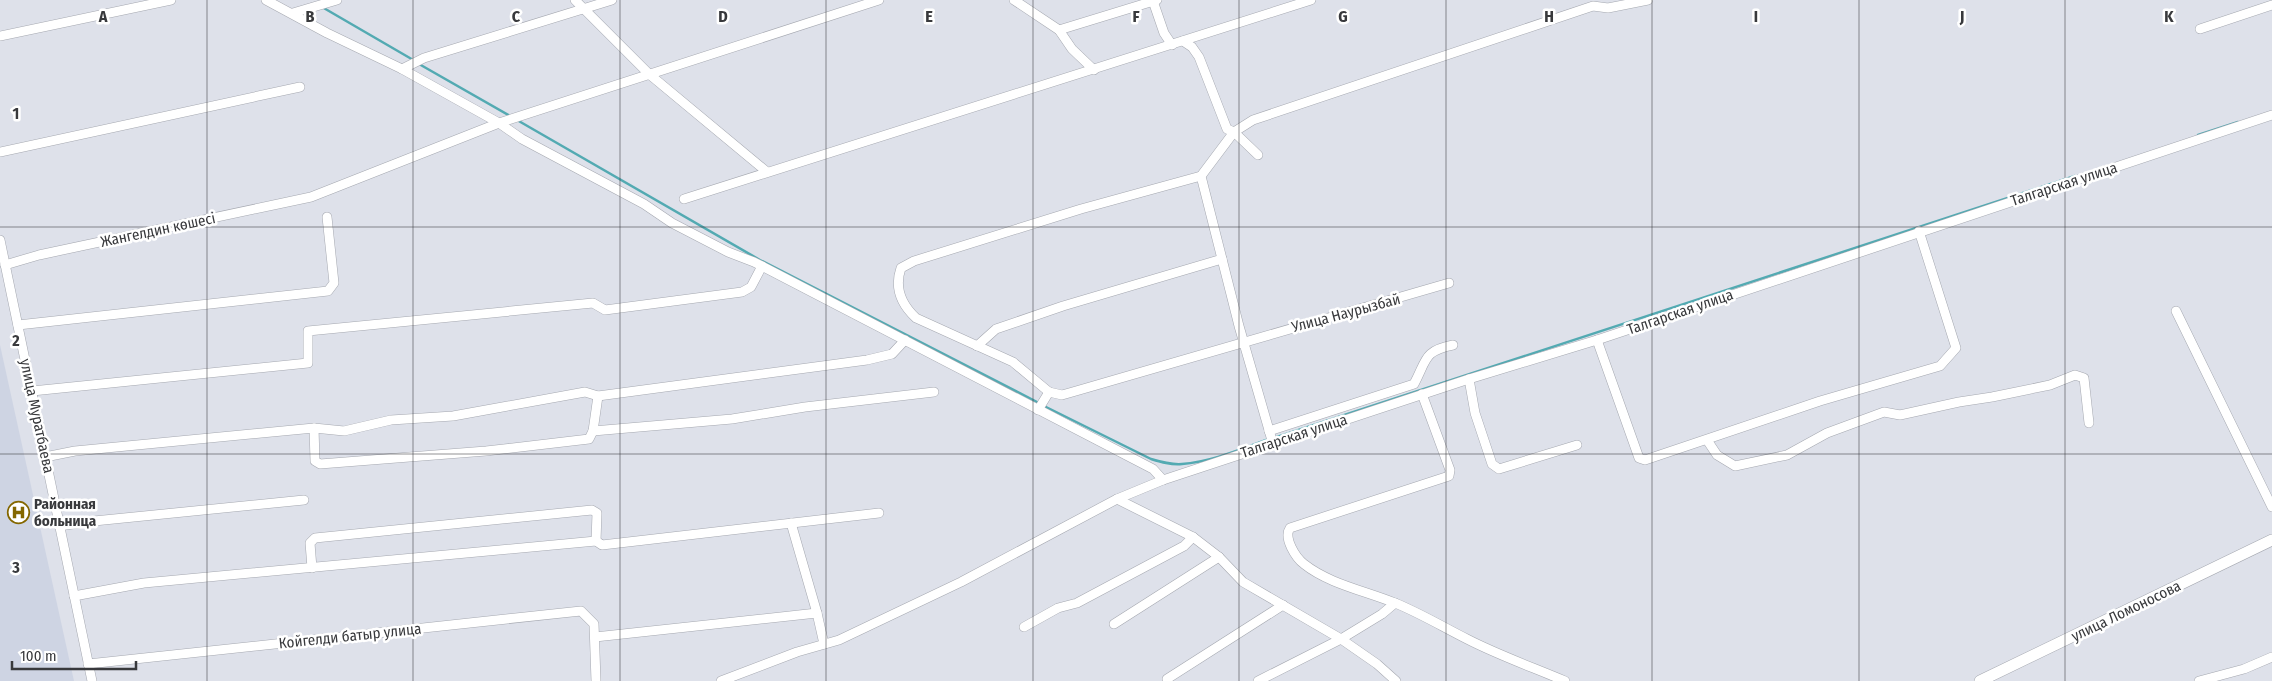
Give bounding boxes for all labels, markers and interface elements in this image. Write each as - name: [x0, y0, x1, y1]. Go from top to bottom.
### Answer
- text: A: [98, 7, 108, 26]
- text: B: [306, 7, 315, 26]
- text: C: [512, 7, 521, 26]
- text: D: [718, 7, 728, 26]
- text: E: [925, 7, 933, 26]
- text: F: [1132, 7, 1140, 26]
- text: G: [1338, 7, 1348, 26]
- text: H: [1544, 7, 1554, 26]
- text: I: [1754, 7, 1758, 26]
- text: J: [1959, 7, 1964, 26]
- text: K: [2164, 7, 2174, 26]
- text: 1: [13, 104, 19, 123]
- street label: Талгарская улица: [2008, 158, 2120, 210]
- street label: Жангелдин көшесі: [99, 209, 217, 251]
- street label: Талгарская улица: [1625, 285, 1735, 339]
- street label: Улица Наурызбай: [1289, 290, 1402, 336]
- text: 2: [11, 331, 20, 350]
- street label: улица Муратбаева: [16, 357, 58, 475]
- street label: Талгарская улица: [1238, 410, 1350, 462]
- place label: Районная больница: [34, 495, 97, 530]
- hospital icon: Районная больница: [6, 501, 30, 525]
- text: 3: [11, 558, 20, 577]
- street label: улица Ломоносова: [2068, 577, 2184, 645]
- street label: Койгелди батыр улица: [278, 620, 422, 652]
- scale bar: [12, 638, 136, 670]
- text: 100 m: [20, 647, 57, 665]

